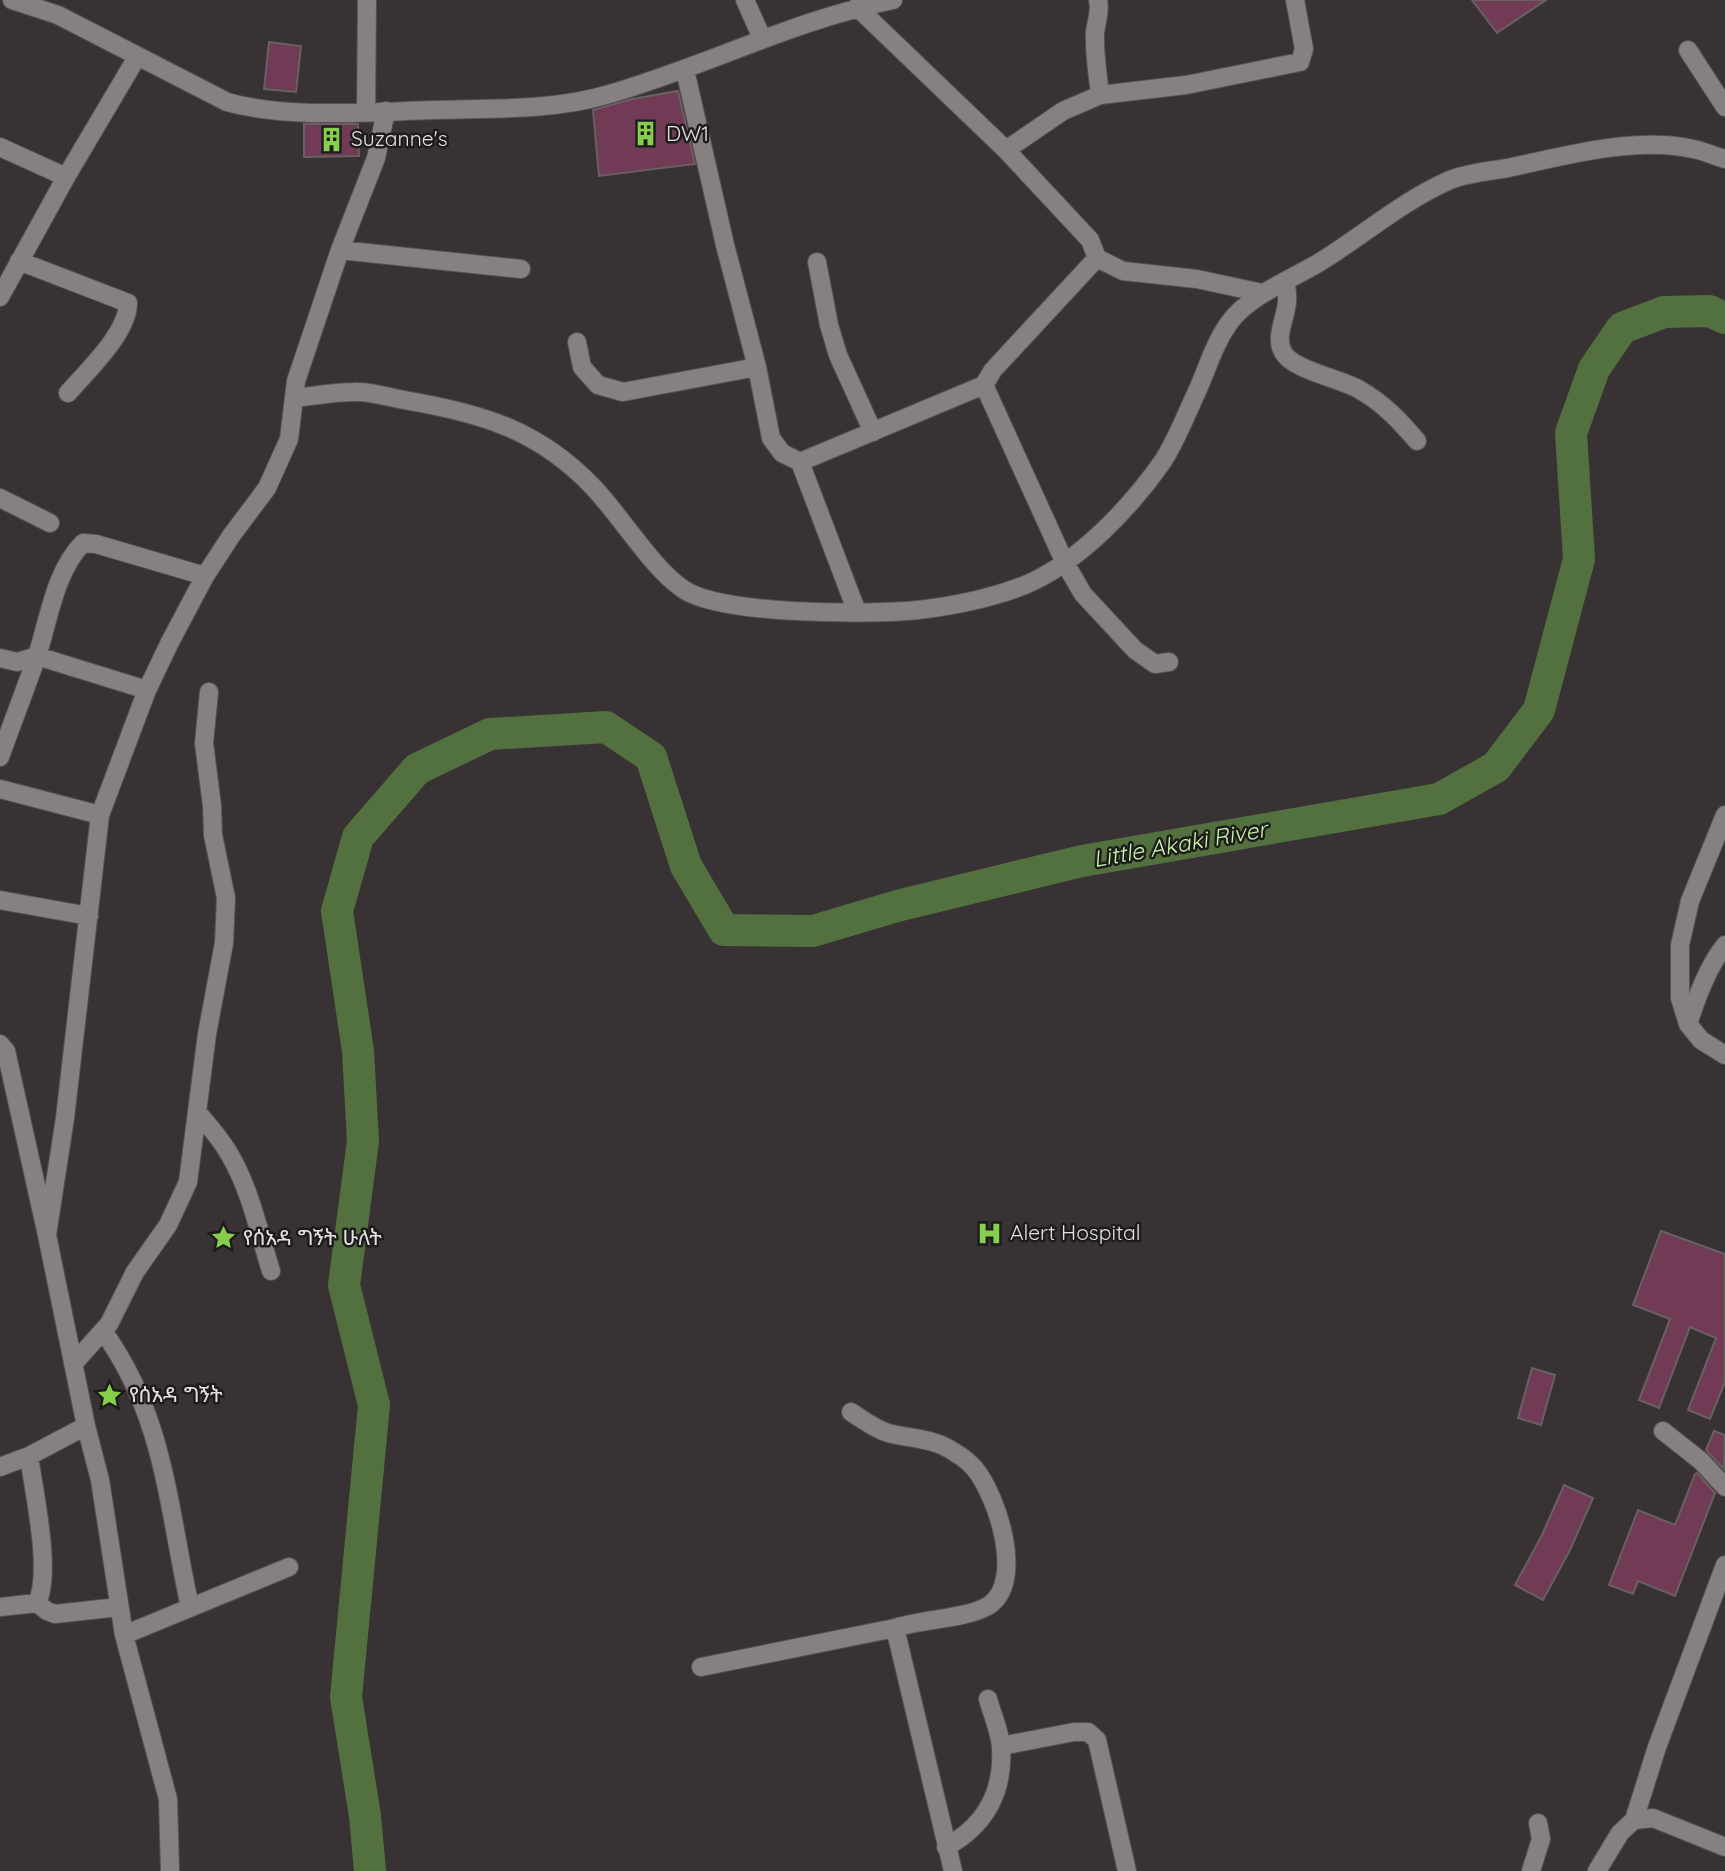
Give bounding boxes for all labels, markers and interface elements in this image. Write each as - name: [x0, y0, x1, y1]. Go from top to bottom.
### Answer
- building icon: DW1: [632, 120, 660, 148]
- place label: DW1: [666, 120, 709, 146]
- building icon: Suzanne's: [317, 125, 345, 153]
- place label: Suzanne's: [351, 125, 448, 151]
- water label: Little Akaki River: [1091, 813, 1272, 873]
- hospital icon: Alert Hospital: [976, 1219, 1004, 1247]
- place label: Alert Hospital: [1010, 1219, 1141, 1245]
- place icon: የሰአዳ ግኝት ሁለት: [209, 1224, 237, 1252]
- place label: የሰአዳ ግኝት ሁለት: [243, 1224, 382, 1250]
- place icon: የሰአዳ ግኝት: [95, 1381, 123, 1409]
- place label: የሰአዳ ግኝት: [129, 1381, 223, 1407]

